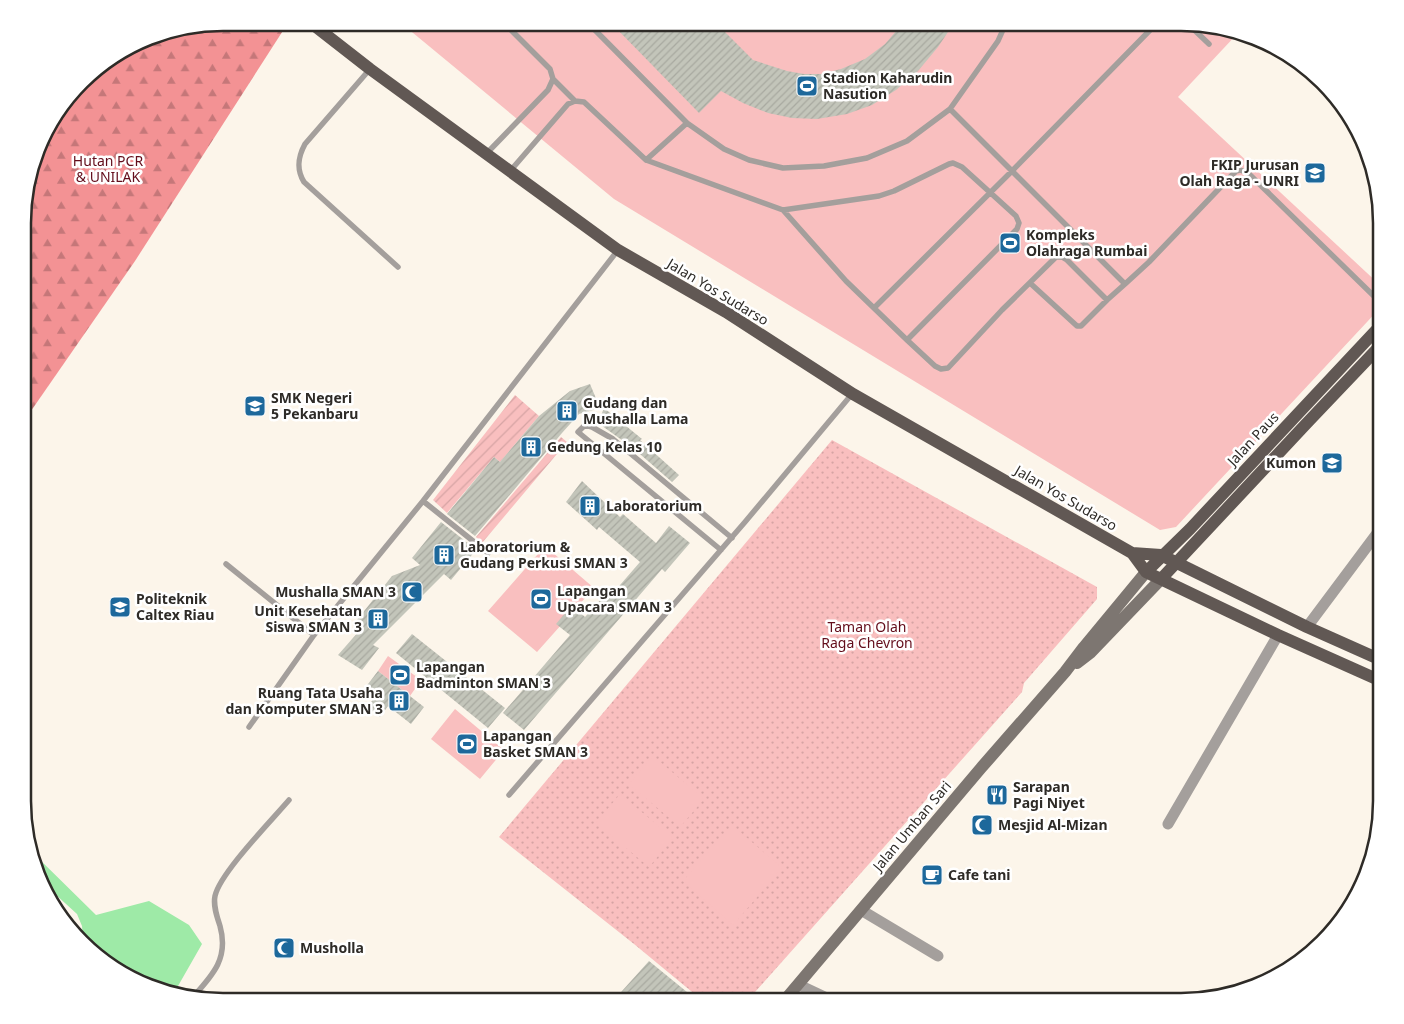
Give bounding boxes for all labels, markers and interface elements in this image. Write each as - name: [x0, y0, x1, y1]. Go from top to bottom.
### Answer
- place label: Stadion Kaharudin Nasution: [823, 68, 952, 103]
- sports icon: Stadion Kaharudin Nasution: [795, 74, 819, 98]
- park label: Hutan PCR & UNILAK: [73, 151, 143, 186]
- place label: FKIP Jurusan Olah Raga - UNRI: [1179, 155, 1299, 190]
- school or university icon: FKIP Jurusan Olah Raga - UNRI: [1303, 161, 1327, 185]
- place label: Kompleks Olahraga Rumbai: [1026, 225, 1147, 260]
- sports icon: Kompleks Olahraga Rumbai: [998, 231, 1022, 255]
- street label: Jalan Yos Sudarso: [662, 253, 773, 329]
- place label: SMK Negeri 5 Pekanbaru: [271, 388, 358, 423]
- place label: Gudang dan Mushalla Lama: [583, 393, 688, 428]
- school or university icon: SMK Negeri 5 Pekanbaru: [243, 394, 267, 418]
- building icon: Gudang dan Mushalla Lama: [555, 399, 579, 423]
- street label: Jalan Paus: [1221, 407, 1283, 471]
- building icon: Gedung Kelas 10: [519, 435, 543, 459]
- place label: Gedung Kelas 10: [547, 437, 662, 456]
- school or university icon: Kumon: [1320, 451, 1344, 475]
- place label: Kumon: [1266, 453, 1316, 472]
- street label: Jalan Yos Sudarso: [1010, 460, 1121, 535]
- building icon: Laboratorium: [578, 494, 602, 518]
- place label: Laboratorium: [606, 496, 702, 515]
- place label: Laboratorium & Gudang Perkusi SMAN 3: [460, 537, 628, 572]
- building icon: Laboratorium & Gudang Perkusi SMAN 3: [432, 543, 456, 567]
- mosque icon: Mushalla SMAN 3: [400, 580, 424, 604]
- place label: Lapangan Upacara SMAN 3: [557, 581, 672, 616]
- place label: Mushalla SMAN 3: [275, 582, 396, 601]
- sports icon: Lapangan Upacara SMAN 3: [529, 587, 553, 611]
- place label: Politeknik Caltex Riau: [136, 589, 214, 624]
- school or university icon: Politeknik Caltex Riau: [108, 595, 132, 619]
- place label: Unit Kesehatan Siswa SMAN 3: [254, 601, 362, 636]
- building icon: Unit Kesehatan Siswa SMAN 3: [366, 607, 390, 631]
- park label: Taman Olah Raga Chevron: [821, 617, 913, 652]
- place label: Lapangan Badminton SMAN 3: [416, 657, 551, 692]
- sports icon: Lapangan Badminton SMAN 3: [388, 663, 412, 687]
- place label: Ruang Tata Usaha dan Komputer SMAN 3: [225, 683, 383, 718]
- building icon: Ruang Tata Usaha dan Komputer SMAN 3: [387, 689, 411, 713]
- place label: Lapangan Basket SMAN 3: [483, 726, 588, 761]
- sports icon: Lapangan Basket SMAN 3: [455, 732, 479, 756]
- street label: Jalan Umban Sari: [867, 777, 955, 876]
- place label: Sarapan Pagi Niyet: [1013, 777, 1085, 812]
- restaurant icon: Sarapan Pagi Niyet: [985, 783, 1009, 807]
- mosque icon: Mesjid Al-Mizan: [970, 813, 994, 837]
- place label: Mesjid Al-Mizan: [998, 815, 1108, 834]
- cafe icon: Cafe tani: [920, 863, 944, 887]
- place label: Cafe tani: [948, 865, 1011, 884]
- mosque icon: Musholla: [272, 936, 296, 960]
- place label: Musholla: [300, 938, 364, 957]

